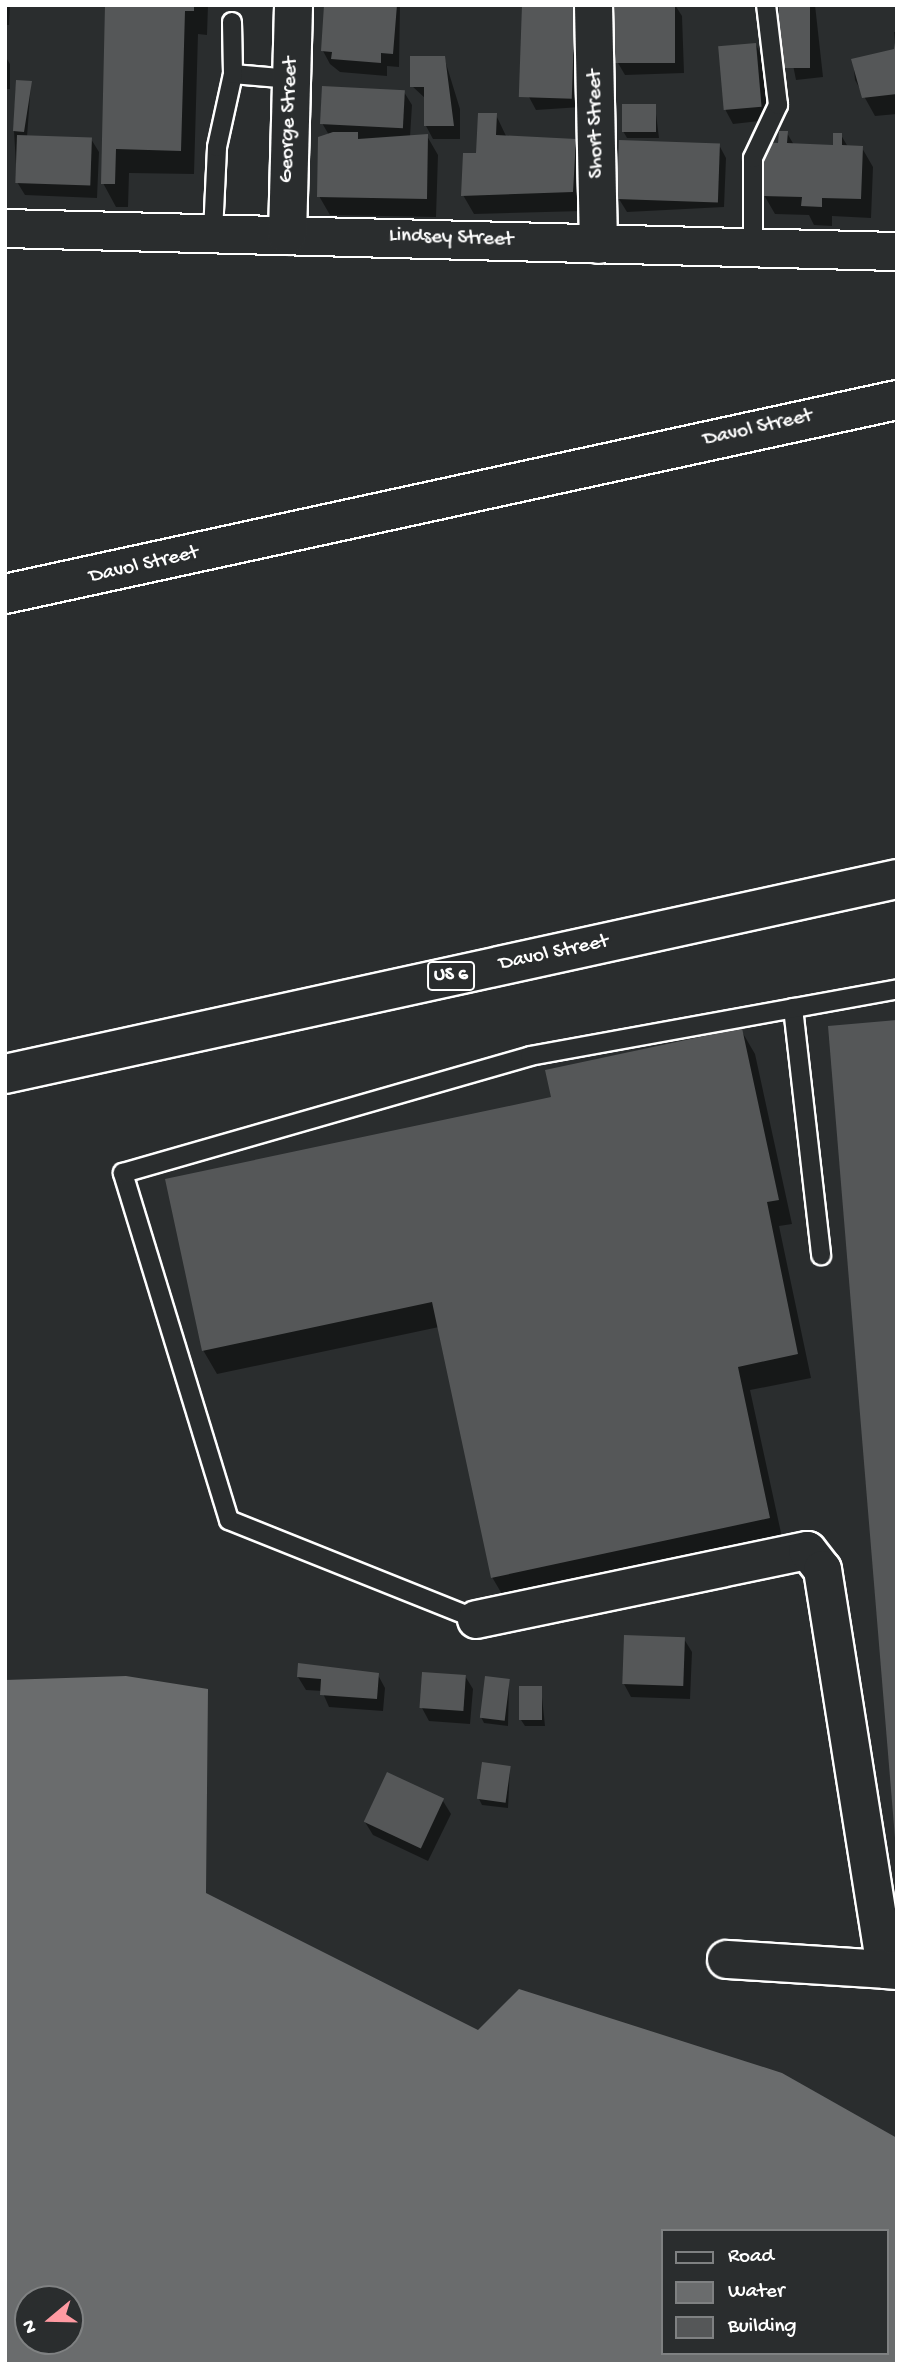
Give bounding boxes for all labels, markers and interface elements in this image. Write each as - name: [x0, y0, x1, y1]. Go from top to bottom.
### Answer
- street label: George Street: [275, 57, 305, 183]
- street label: Short Street: [583, 69, 611, 179]
- street label: Lindsey Street: [388, 224, 514, 254]
- street label: Davol Street: [701, 404, 815, 454]
- street label: Davol Street: [87, 541, 201, 591]
- street label: Davol Street: [497, 930, 611, 978]
- road number: US 6: [426, 960, 476, 992]
- legend: [660, 2229, 888, 2355]
- text: Road: [728, 2245, 774, 2270]
- text: Water: [728, 2280, 784, 2305]
- north arrow: [14, 2285, 84, 2355]
- text: Building: [728, 2315, 797, 2340]
- text: N: [18, 2317, 43, 2336]

